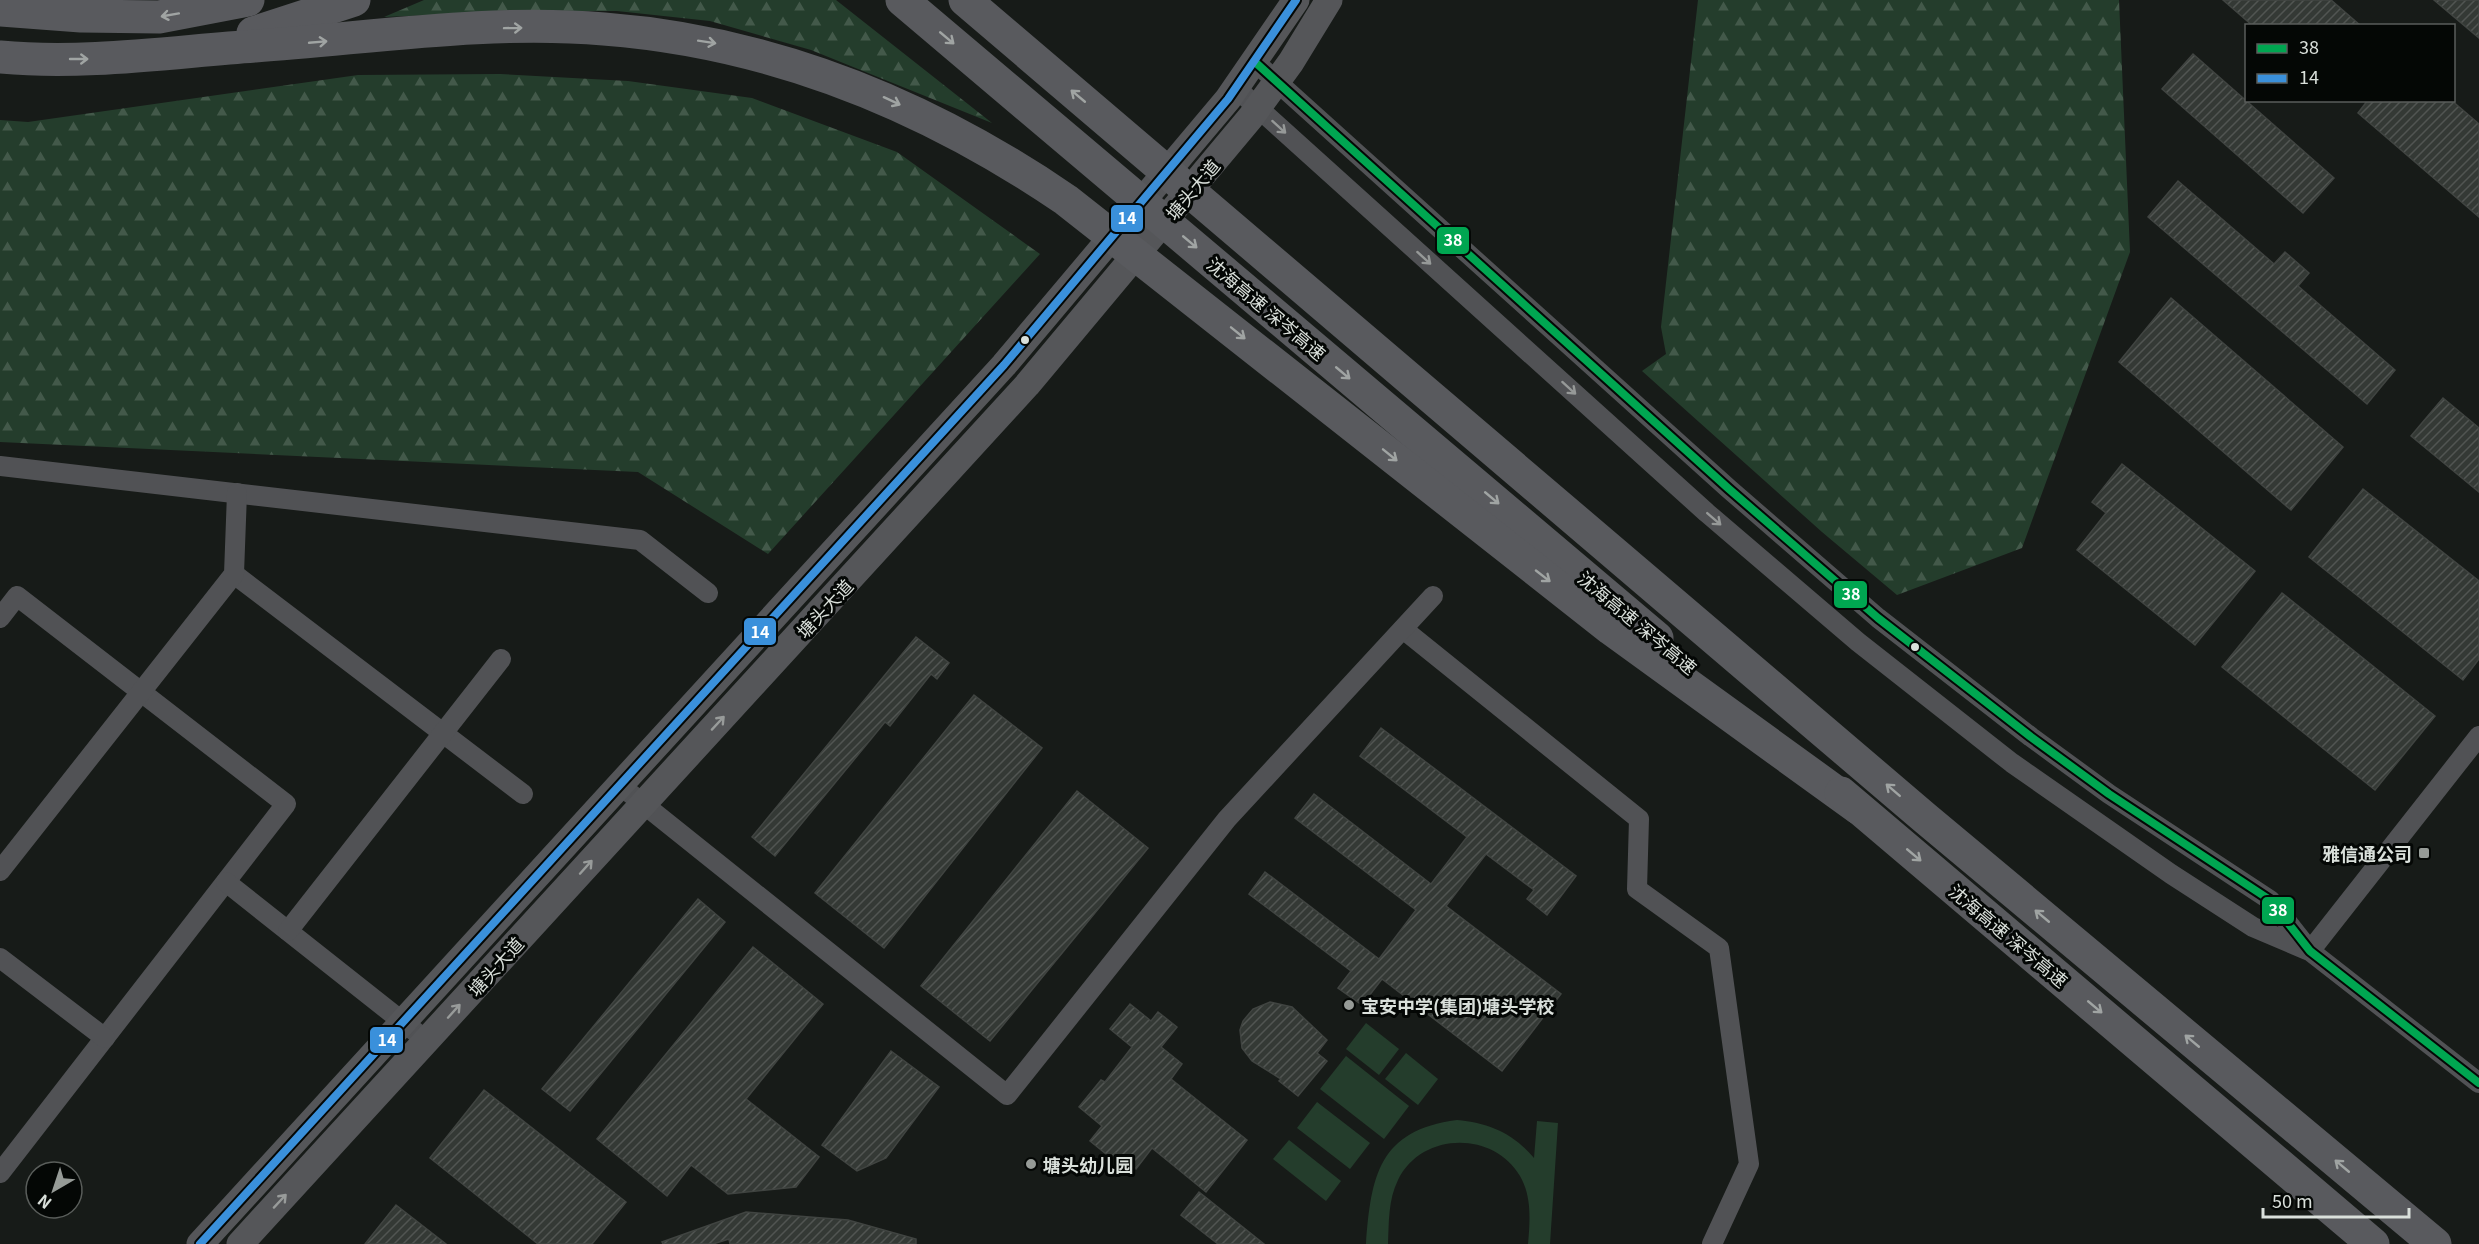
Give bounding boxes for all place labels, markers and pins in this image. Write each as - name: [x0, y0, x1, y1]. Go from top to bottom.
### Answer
- unlabelled marker: [1019, 334, 1031, 346]
- unlabelled marker: [1909, 641, 1921, 653]
- place label: 雅信通公司: [2322, 840, 2412, 866]
- marker: 雅信通公司: [2417, 846, 2431, 860]
- place label: 宝安中学(集团)塘头学校: [1361, 992, 1555, 1018]
- marker: 宝安中学(集团)塘头学校: [1342, 998, 1356, 1012]
- place label: 塘头幼儿园: [1043, 1151, 1133, 1177]
- marker: 塘头幼儿园: [1024, 1157, 1038, 1171]

